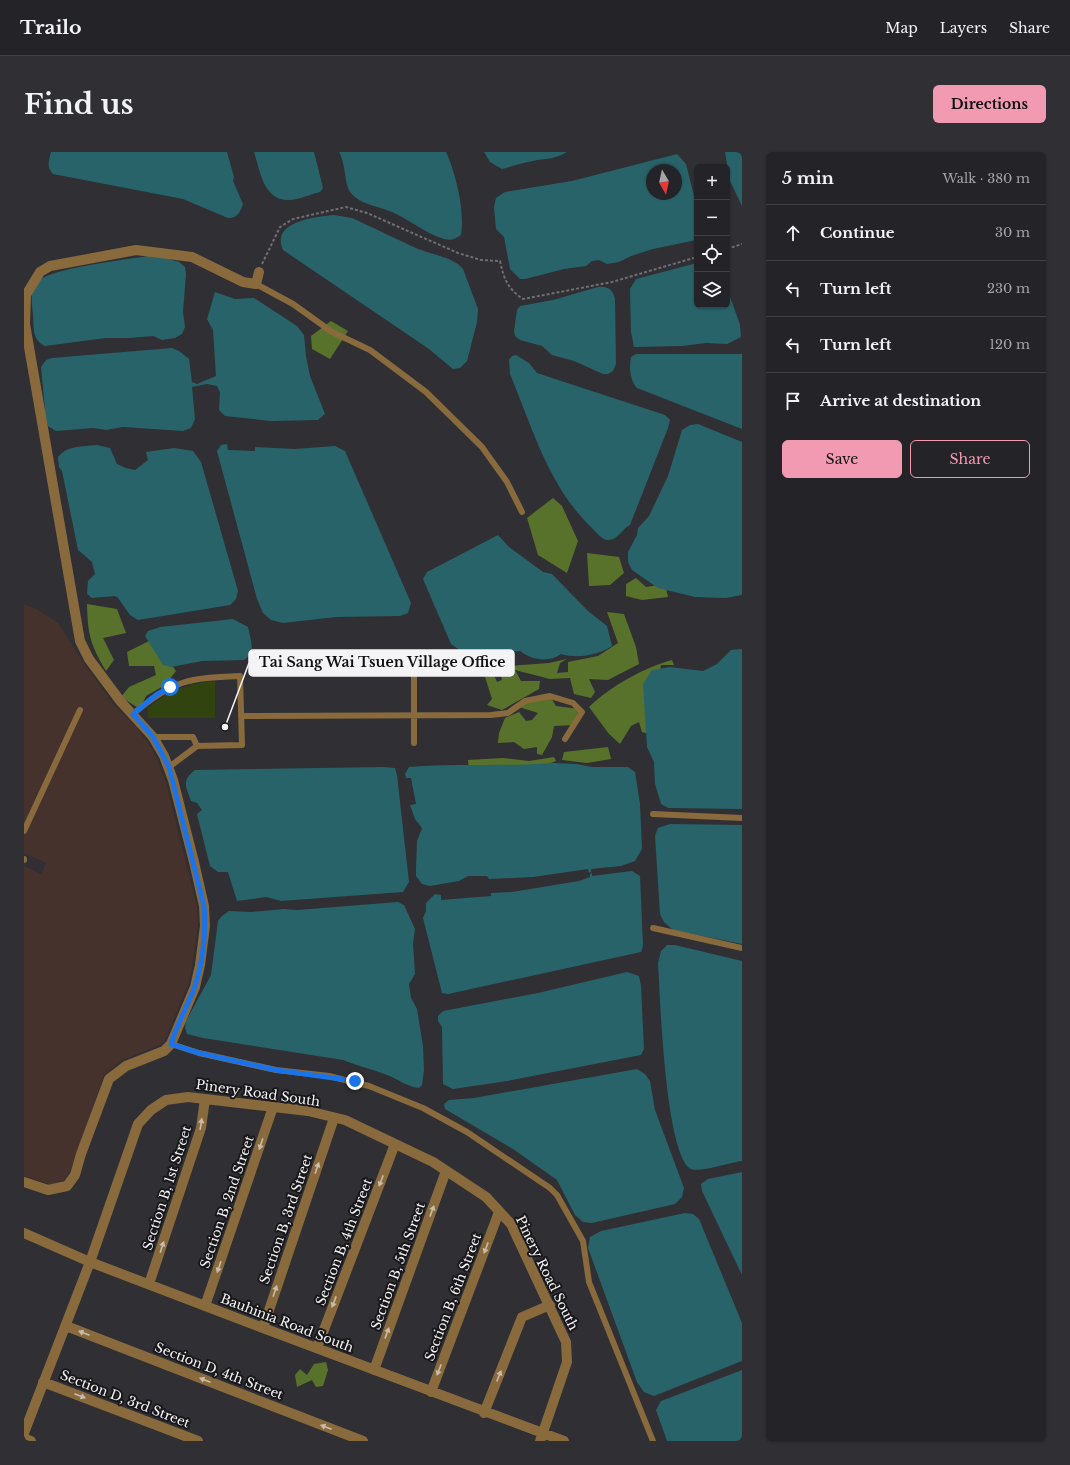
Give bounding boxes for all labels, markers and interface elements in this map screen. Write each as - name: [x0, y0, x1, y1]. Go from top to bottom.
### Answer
- text: Trailo: [20, 16, 82, 39]
- text: Map: [885, 19, 918, 37]
- text: Layers: [940, 19, 987, 37]
- text: Share: [1009, 19, 1050, 37]
- button: Directions: [933, 85, 1046, 123]
- text: Find us: [24, 87, 134, 122]
- north arrow: [646, 164, 682, 200]
- map controls: [694, 164, 730, 308]
- button: +: [694, 164, 730, 200]
- text: 5 min: [782, 168, 834, 189]
- text: Walk · 380 m: [943, 170, 1030, 187]
- button: −: [694, 200, 730, 236]
- icon: ahead: [782, 222, 804, 244]
- text: Continue: [820, 223, 895, 242]
- text: 30 m: [995, 224, 1030, 241]
- button: locate: [694, 236, 730, 272]
- button: layers: [694, 272, 730, 308]
- icon: left: [782, 278, 804, 300]
- text: Turn left: [820, 279, 891, 298]
- text: 230 m: [987, 280, 1030, 297]
- icon: left: [782, 334, 804, 356]
- text: Turn left: [820, 335, 891, 354]
- text: 120 m: [989, 336, 1030, 353]
- icon: arrive: [782, 390, 804, 412]
- text: Arrive at destination: [820, 391, 981, 410]
- button: Save: [782, 440, 902, 478]
- button: Share: [910, 440, 1030, 478]
- callout: Tai Sang Wai Tsuen Village Office: [249, 650, 514, 676]
- text: Tai Sang Wai Tsuen Village Office: [259, 653, 505, 671]
- route start: [161, 678, 179, 696]
- route end: [346, 1072, 364, 1090]
- street label: Pinery Road South: [195, 1076, 321, 1110]
- one-way arrow: [198, 1118, 204, 1130]
- street label: Section B, 1st Street: [139, 1123, 195, 1252]
- street label: Section B, 2nd Street: [196, 1133, 258, 1271]
- one-way arrow: [258, 1138, 264, 1150]
- street label: Section B, 3rd Street: [256, 1152, 316, 1286]
- one-way arrow: [314, 1162, 320, 1174]
- one-way arrow: [377, 1175, 383, 1187]
- street label: Section B, 4th Street: [312, 1176, 376, 1308]
- street label: Section B, 5th Street: [367, 1200, 429, 1332]
- one-way arrow: [429, 1205, 435, 1217]
- street label: Pinery Road South: [512, 1213, 582, 1333]
- street label: Section B, 6th Street: [421, 1231, 485, 1363]
- one-way arrow: [159, 1241, 165, 1253]
- one-way arrow: [482, 1243, 488, 1255]
- one-way arrow: [216, 1261, 222, 1273]
- one-way arrow: [272, 1285, 278, 1297]
- street label: Bauhinia Road South: [218, 1290, 356, 1356]
- one-way arrow: [331, 1297, 337, 1309]
- one-way arrow: [385, 1327, 391, 1339]
- one-way arrow: [77, 1329, 89, 1335]
- street label: Section D, 4th Street: [152, 1339, 286, 1403]
- one-way arrow: [436, 1364, 442, 1376]
- street label: Section D, 3rd Street: [58, 1366, 192, 1432]
- one-way arrow: [496, 1370, 502, 1382]
- one-way arrow: [199, 1376, 211, 1382]
- one-way arrow: [74, 1393, 86, 1399]
- one-way arrow: [320, 1423, 332, 1429]

